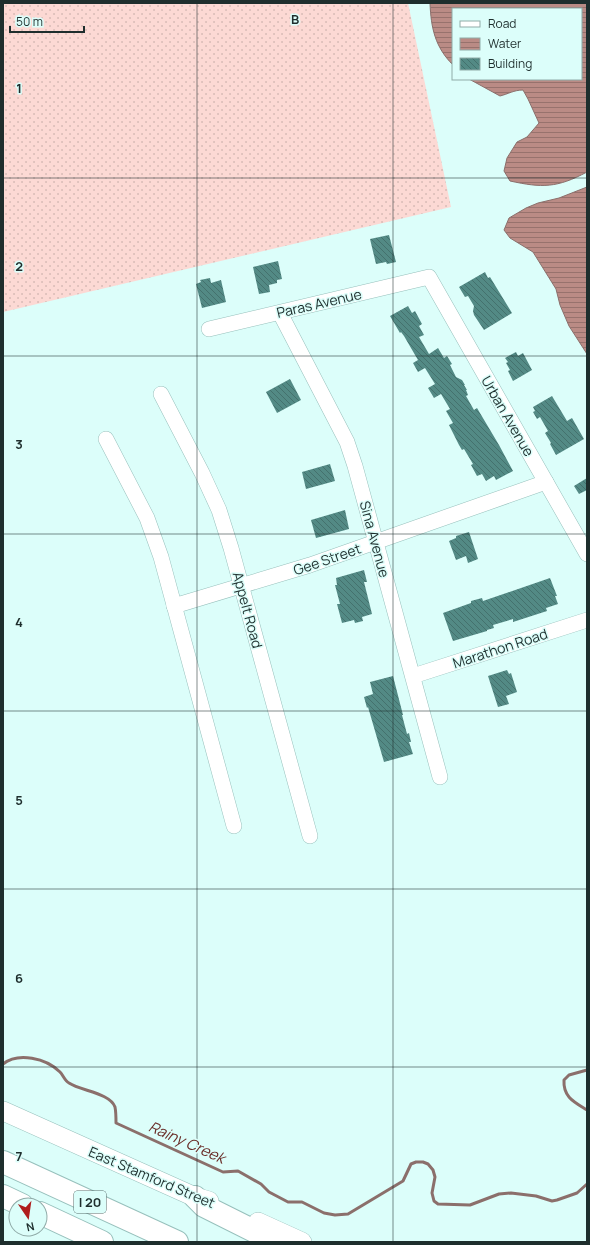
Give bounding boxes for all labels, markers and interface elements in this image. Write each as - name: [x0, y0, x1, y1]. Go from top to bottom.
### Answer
- scale bar: [10, 8, 84, 34]
- legend: [452, 8, 582, 80]
- text: B: [291, 10, 299, 28]
- text: 50 m: [16, 13, 43, 30]
- text: Road: [488, 15, 516, 32]
- text: Water: [488, 35, 522, 52]
- text: Building: [488, 55, 532, 72]
- text: 1: [16, 79, 22, 97]
- text: 2: [15, 257, 23, 275]
- street label: Paras Avenue: [275, 284, 363, 322]
- street label: Urban Avenue: [477, 372, 539, 460]
- text: 3: [15, 435, 23, 453]
- street label: Sina Avenue: [356, 499, 394, 579]
- street label: Gee Street: [291, 538, 364, 579]
- street label: Appelt Road: [229, 570, 267, 650]
- text: 4: [15, 613, 23, 631]
- street label: Marathon Road: [450, 624, 550, 672]
- text: 5: [15, 791, 23, 809]
- text: 6: [15, 969, 23, 987]
- water label: Rainy Creek: [145, 1116, 231, 1169]
- street label: East Stamford Street: [86, 1142, 218, 1212]
- text: 7: [16, 1147, 23, 1165]
- road number: I 20: [74, 1191, 106, 1213]
- north arrow: [8, 1197, 48, 1237]
- text: N: [25, 1219, 36, 1235]

